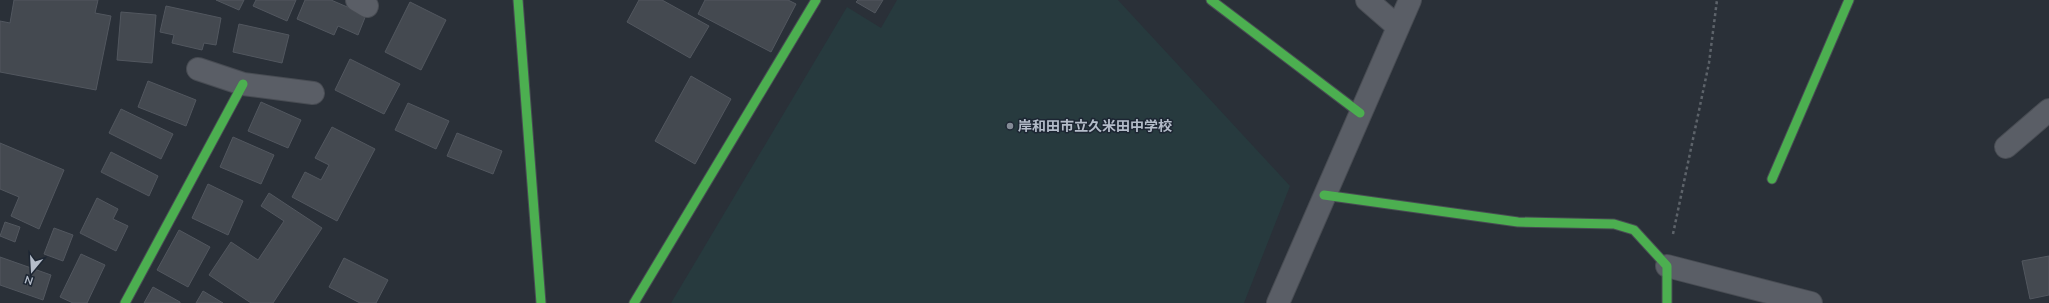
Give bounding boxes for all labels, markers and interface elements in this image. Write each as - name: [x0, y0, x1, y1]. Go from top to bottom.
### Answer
- place label: 岸和田市立久米田中学校: [1018, 117, 1172, 135]
- marker: 岸和田市立久米田中学校: [1005, 121, 1015, 131]
- north arrow: [12, 251, 52, 291]
- text: N: [23, 273, 35, 288]

